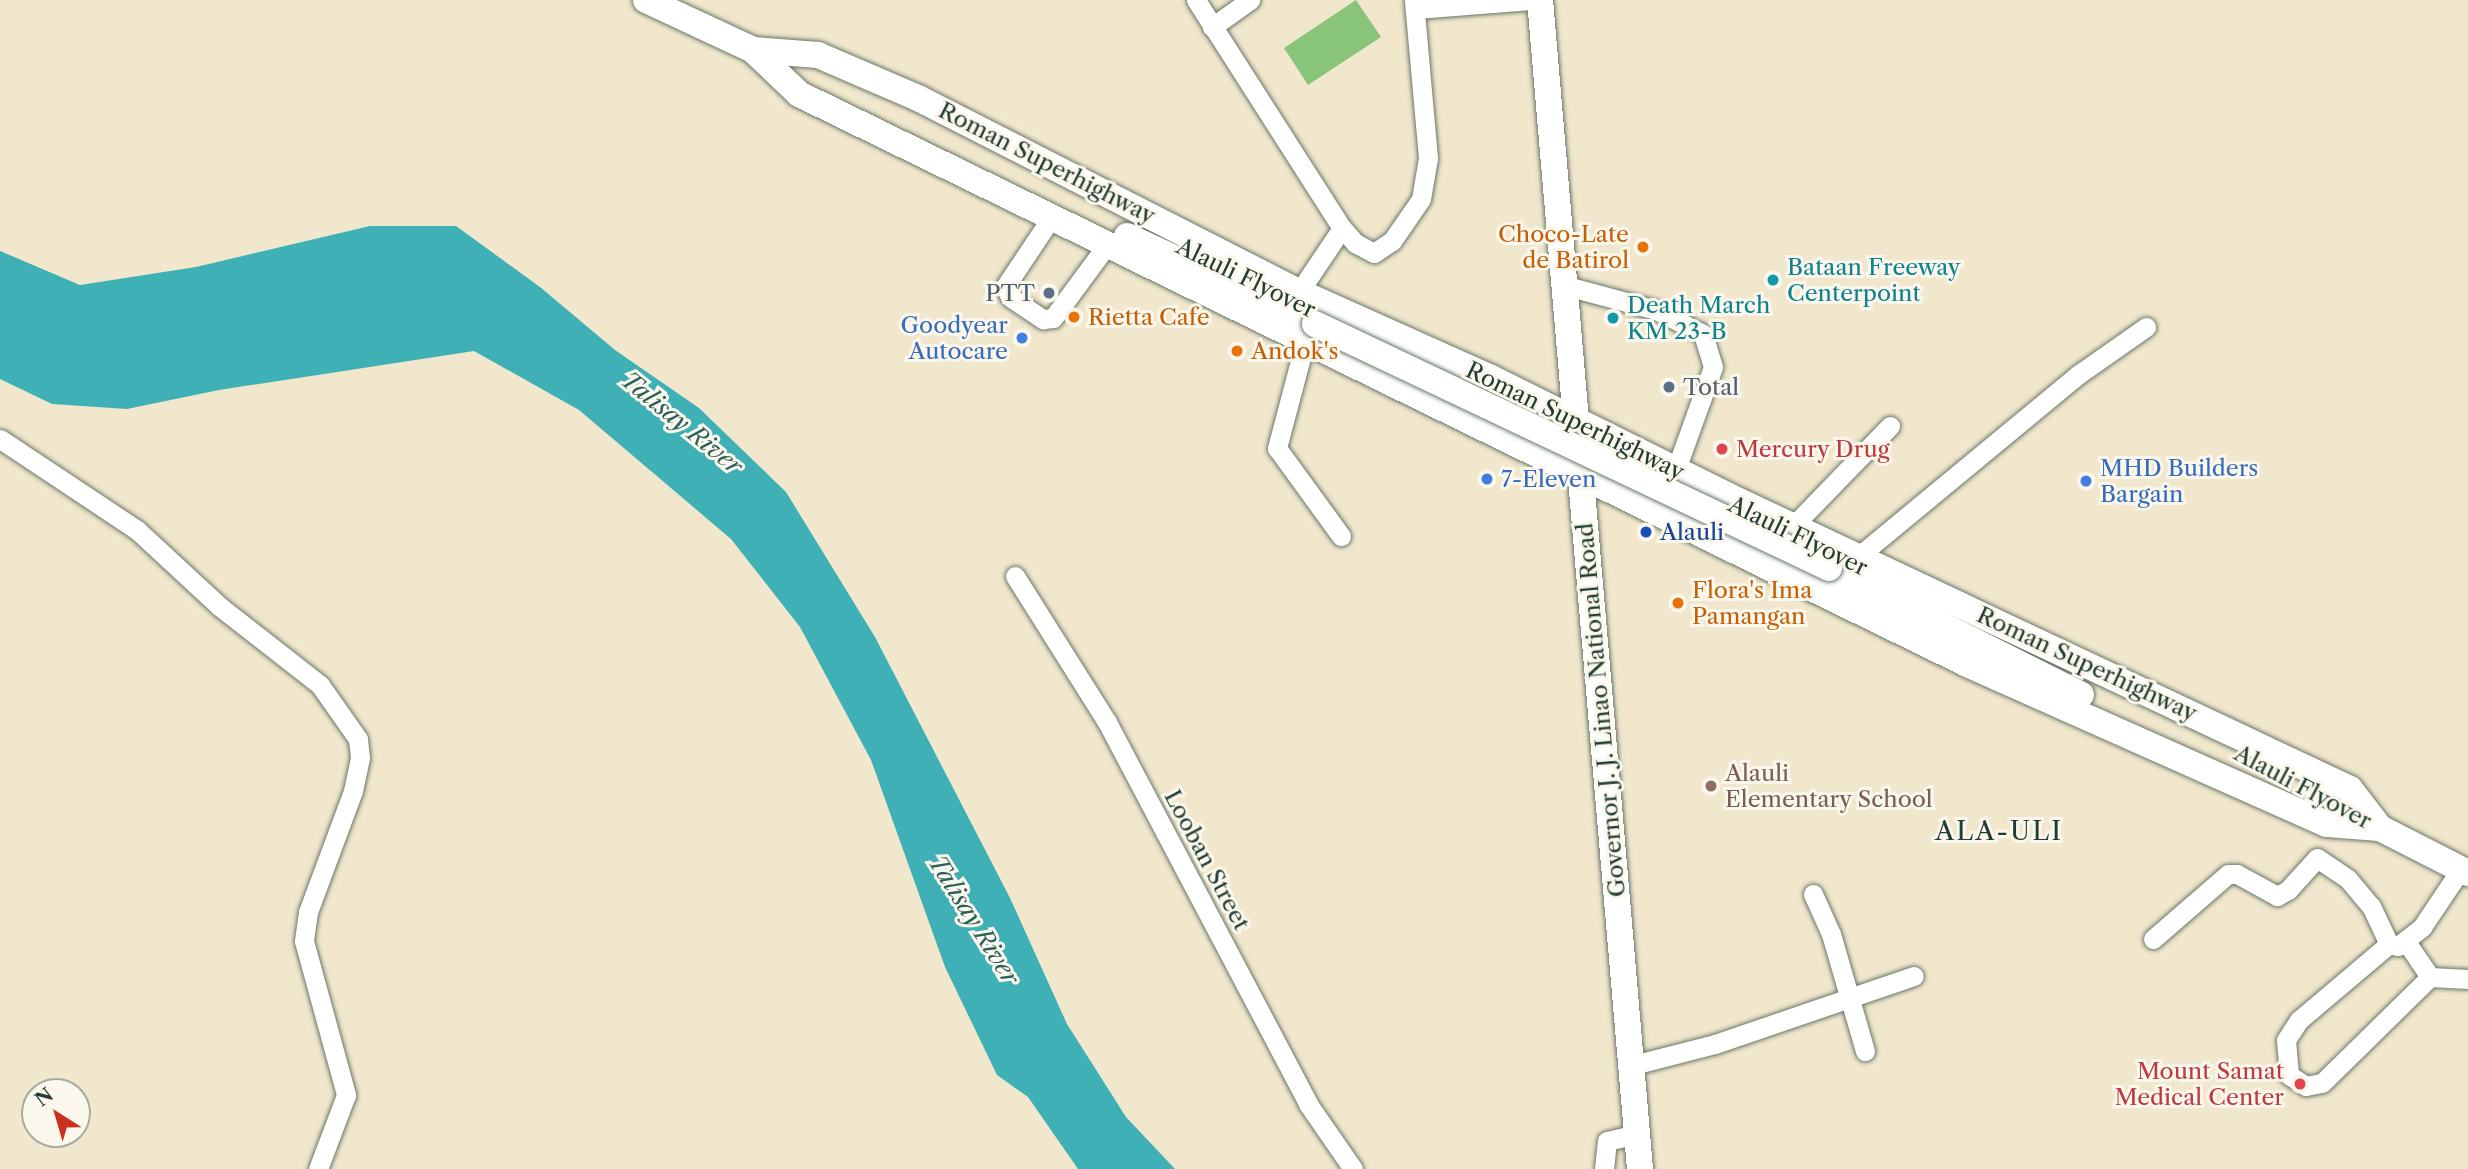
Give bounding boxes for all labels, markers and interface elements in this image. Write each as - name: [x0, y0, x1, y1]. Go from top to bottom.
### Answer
- street label: Roman Superhighway: [934, 96, 1160, 230]
- place label: Choco-Late de Batirol: [1498, 220, 1629, 274]
- street label: Alauli Flyover: [1172, 232, 1320, 324]
- marker: Choco-Late de Batirol: [1635, 239, 1651, 255]
- place label: Bataan Freeway Centerpoint: [1787, 253, 1961, 307]
- marker: Bataan Freeway Centerpoint: [1765, 272, 1781, 288]
- place label: PTT: [985, 279, 1035, 307]
- marker: PTT: [1041, 285, 1057, 301]
- place label: Death March KM 23-B: [1627, 291, 1770, 345]
- place label: Rietta Cafe: [1088, 303, 1210, 331]
- marker: Rietta Cafe: [1066, 309, 1082, 325]
- marker: Death March KM 23-B: [1605, 310, 1621, 326]
- place label: Goodyear Autocare: [901, 311, 1008, 365]
- marker: Goodyear Autocare: [1014, 330, 1030, 346]
- place label: Andok's: [1251, 337, 1338, 365]
- marker: Andok's: [1229, 343, 1245, 359]
- street label: Roman Superhighway: [1461, 356, 1689, 486]
- water label: Talisay River: [616, 365, 748, 481]
- place label: Total: [1683, 373, 1739, 401]
- marker: Total: [1661, 379, 1677, 395]
- place label: Mercury Drug: [1736, 435, 1890, 463]
- marker: Mercury Drug: [1714, 441, 1730, 457]
- place label: MHD Builders Bargain: [2100, 454, 2258, 508]
- place label: 7-Eleven: [1501, 465, 1596, 493]
- marker: 7-Eleven: [1479, 471, 1495, 487]
- marker: MHD Builders Bargain: [2078, 473, 2094, 489]
- street label: Alauli Flyover: [1724, 490, 1872, 582]
- place label: Alauli: [1660, 518, 1724, 546]
- street label: Governor J. J. Linao National Road: [1571, 521, 1631, 899]
- marker: Alauli: [1638, 524, 1654, 540]
- place label: Flora's Ima Pamangan: [1692, 576, 1812, 630]
- marker: Flora's Ima Pamangan: [1670, 595, 1686, 611]
- street label: Roman Superhighway: [1973, 601, 2201, 727]
- street label: Alauli Flyover: [2230, 739, 2376, 835]
- place label: Alauli Elementary School: [1725, 759, 1933, 813]
- marker: Alauli Elementary School: [1703, 778, 1719, 794]
- street label: Looban Street: [1158, 785, 1256, 935]
- district label: ALA-ULI: [1936, 816, 2062, 848]
- water label: Talisay River: [923, 850, 1025, 990]
- place label: Mount Samat Medical Center: [2115, 1057, 2284, 1111]
- marker: Mount Samat Medical Center: [2290, 1074, 2310, 1094]
- north arrow: [21, 1078, 91, 1148]
- text: N: [31, 1083, 58, 1112]

